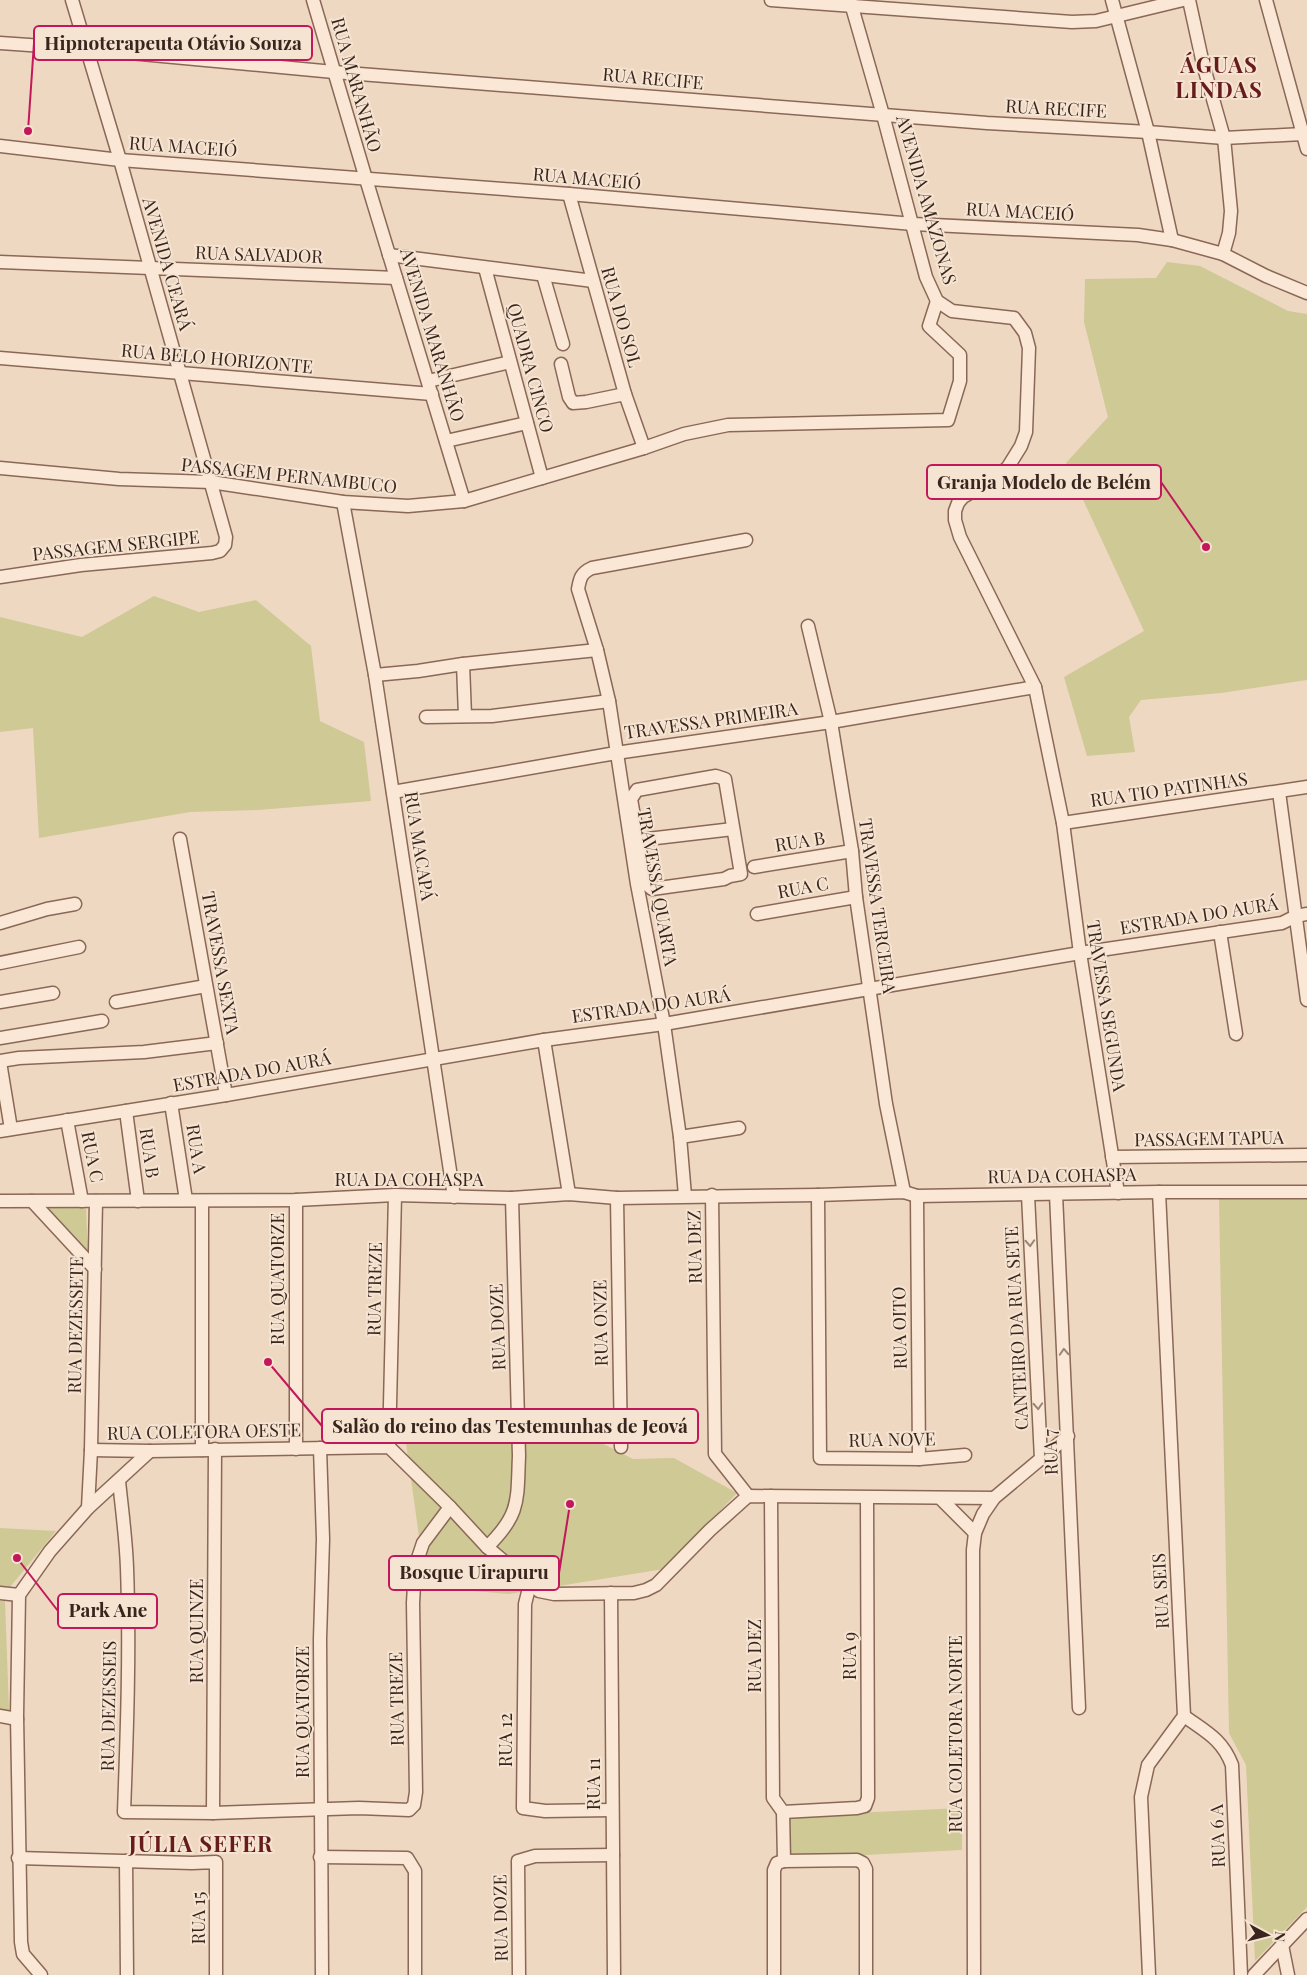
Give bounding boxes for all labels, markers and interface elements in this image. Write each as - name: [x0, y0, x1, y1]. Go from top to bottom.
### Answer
- street label: RUA MARANHÃO: [326, 14, 388, 155]
- callout: Hipnoterapeuta Otávio Souza: [34, 26, 312, 60]
- text: Hipnoterapeuta Otávio Souza: [44, 29, 302, 55]
- district label: ÁGUAS LINDAS: [1175, 49, 1263, 104]
- street label: RUA RECIFE: [602, 62, 705, 94]
- street label: RUA RECIFE: [1005, 93, 1107, 123]
- street label: AVENIDA AMAZONAS: [891, 111, 963, 287]
- street label: RUA MACEIÓ: [128, 130, 238, 162]
- street label: RUA MACEIÓ: [532, 161, 642, 195]
- street label: AVENIDA CEARÁ: [137, 193, 199, 334]
- street label: RUA MACEIÓ: [965, 196, 1075, 226]
- street label: RUA SALVADOR: [195, 240, 324, 268]
- street label: AVENIDA MARANHÃO: [395, 244, 471, 424]
- street label: RUA DO SOL: [596, 264, 648, 370]
- street label: QUADRA CINCO: [502, 300, 560, 435]
- street label: RUA BELO HORIZONTE: [120, 338, 314, 378]
- street label: PASSAGEM PERNAMBUCO: [180, 452, 398, 498]
- callout: Granja Modelo de Belém: [927, 465, 1161, 499]
- text: Granja Modelo de Belém: [937, 468, 1151, 494]
- street label: PASSAGEM SERGIPE: [31, 524, 201, 566]
- street label: TRAVESSA PRIMEIRA: [623, 696, 800, 744]
- street label: RUA TIO PATINHAS: [1089, 766, 1249, 812]
- street label: RUA MACAPÁ: [399, 789, 441, 903]
- street label: TRAVESSA QUARTA: [632, 806, 684, 968]
- street label: TRAVESSA TERCEIRA: [854, 817, 902, 996]
- street label: RUA B: [773, 825, 827, 857]
- street label: RUA C: [775, 871, 830, 903]
- street label: TRAVESSA SEXTA: [197, 890, 245, 1037]
- street label: ESTRADA DO AURÁ: [1118, 891, 1280, 939]
- street label: TRAVESSA SEGUNDA: [1082, 919, 1132, 1094]
- street label: ESTRADA DO AURÁ: [570, 982, 732, 1028]
- street label: ESTRADA DO AURÁ: [171, 1045, 333, 1097]
- street label: RUA A: [181, 1122, 213, 1176]
- street label: PASSAGEM TAPUA: [1134, 1125, 1285, 1151]
- street label: RUA B: [135, 1126, 165, 1179]
- street label: RUA C: [76, 1129, 110, 1184]
- street label: RUA DA COHASPA: [987, 1162, 1137, 1188]
- street label: RUA DA COHASPA: [335, 1167, 484, 1191]
- street label: RUA DEZ: [681, 1210, 707, 1284]
- street label: RUA QUATORZE: [265, 1213, 289, 1345]
- street label: CANTEIRO DA RUA SETE: [999, 1225, 1033, 1431]
- one-way arrow: [1025, 1240, 1036, 1248]
- street label: RUA TREZE: [361, 1242, 387, 1336]
- street label: RUA DEZESSETE: [62, 1256, 88, 1394]
- street label: RUA ONZE: [587, 1279, 613, 1367]
- street label: RUA DOZE: [483, 1283, 511, 1371]
- street label: RUA OITO: [886, 1286, 912, 1370]
- one-way arrow: [1059, 1348, 1070, 1356]
- one-way arrow: [1033, 1402, 1044, 1410]
- callout: Salão do reino das Testemunhas de Jeová: [322, 1409, 698, 1443]
- text: Salão do reino das Testemunhas de Jeová: [332, 1412, 688, 1438]
- street label: RUA COLETORA OESTE: [107, 1417, 301, 1445]
- street label: RUA NOVE: [848, 1426, 936, 1452]
- street label: RUA 7: [1037, 1428, 1063, 1476]
- street label: RUA SEIS: [1146, 1553, 1174, 1629]
- callout: Bosque Uirapuru: [389, 1556, 559, 1590]
- text: Bosque Uirapuru: [399, 1558, 549, 1584]
- street label: RUA QUINZE: [184, 1578, 208, 1684]
- callout: Park Ane: [58, 1594, 157, 1628]
- text: Park Ane: [69, 1596, 147, 1622]
- street label: RUA DEZ: [742, 1619, 766, 1693]
- street label: RUA 9: [837, 1632, 861, 1680]
- street label: RUA COLETORA NORTE: [943, 1635, 967, 1833]
- street label: RUA DEZESSEIS: [95, 1640, 121, 1772]
- street label: RUA QUATORZE: [290, 1646, 314, 1778]
- street label: RUA TREZE: [383, 1652, 409, 1746]
- street label: RUA 12: [493, 1713, 517, 1767]
- street label: RUA 11: [581, 1757, 605, 1810]
- street label: RUA 6 A: [1204, 1803, 1230, 1868]
- district label: JÚLIA SEFER: [128, 1828, 273, 1858]
- street label: RUA DOZE: [487, 1874, 513, 1962]
- street label: RUA 15: [186, 1891, 210, 1945]
- north arrow: [1242, 1910, 1292, 1960]
- text: N: [1270, 1930, 1290, 1943]

